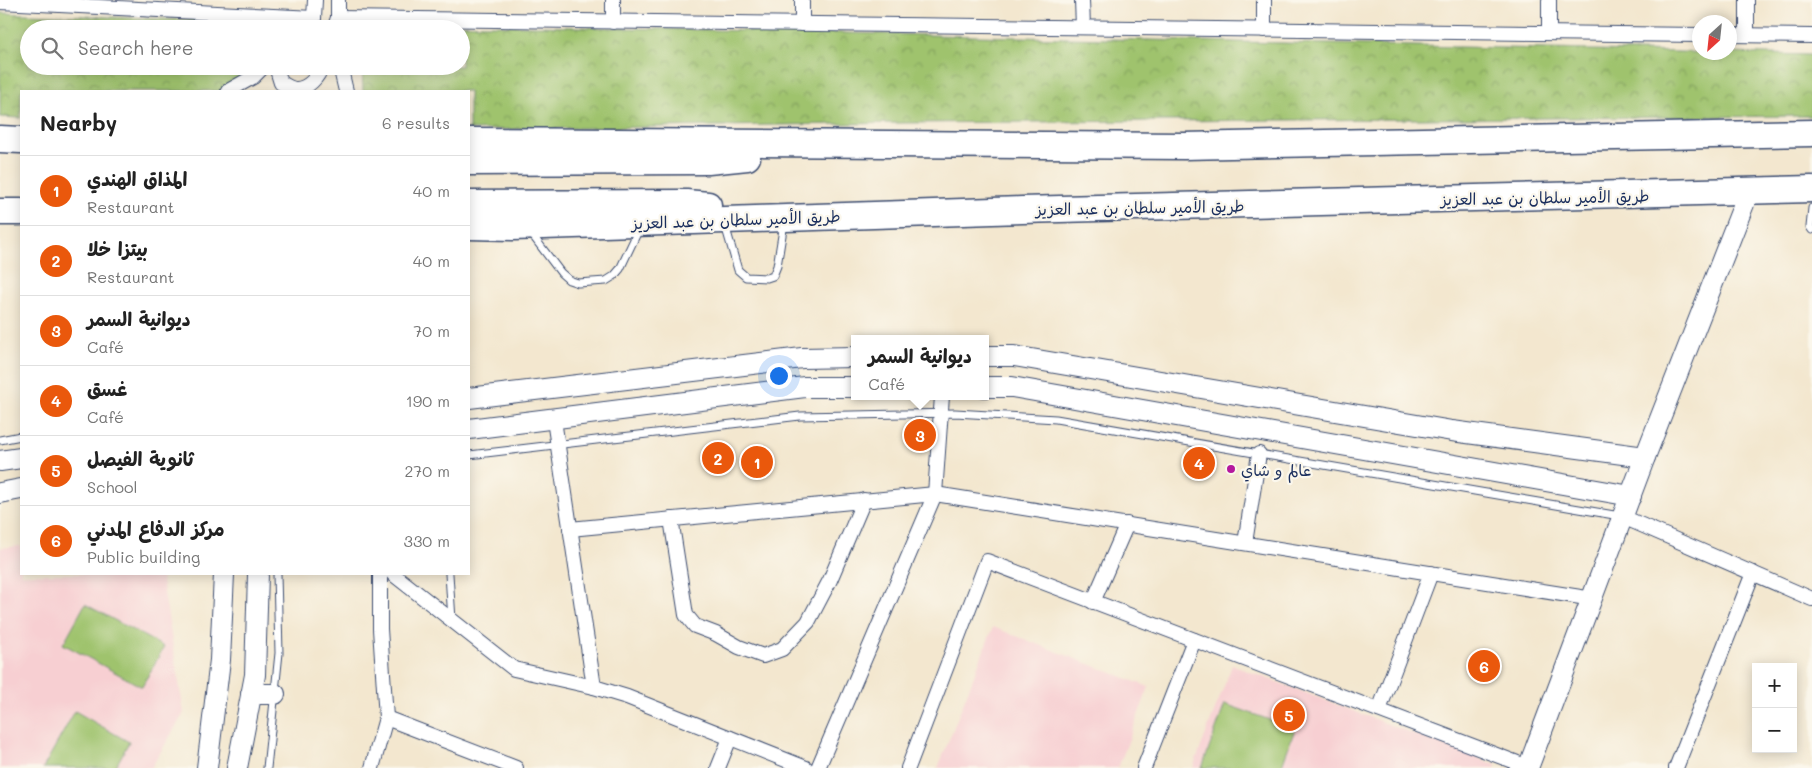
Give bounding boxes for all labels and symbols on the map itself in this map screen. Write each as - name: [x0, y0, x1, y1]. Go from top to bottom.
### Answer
- north arrow: [1692, 15, 1737, 60]
- street label: طريق الأمير سلطان بن عبد العزيز: [1438, 185, 1650, 209]
- street label: طريق الأمير سلطان بن عبد العزيز: [1033, 195, 1245, 219]
- street label: طريق الأمير سلطان بن عبد العزيز: [629, 205, 841, 233]
- your location: [766, 363, 792, 389]
- pin: 3: [904, 416, 936, 454]
- pin: 2: [702, 439, 734, 477]
- pin: 1: [741, 443, 773, 481]
- pin: 4: [1183, 444, 1215, 482]
- place label: عالم و شاي: [1241, 459, 1311, 483]
- marker: عالم و شاي: [1225, 463, 1237, 475]
- pin: 6: [1468, 647, 1500, 685]
- pin: 5: [1273, 696, 1305, 734]

